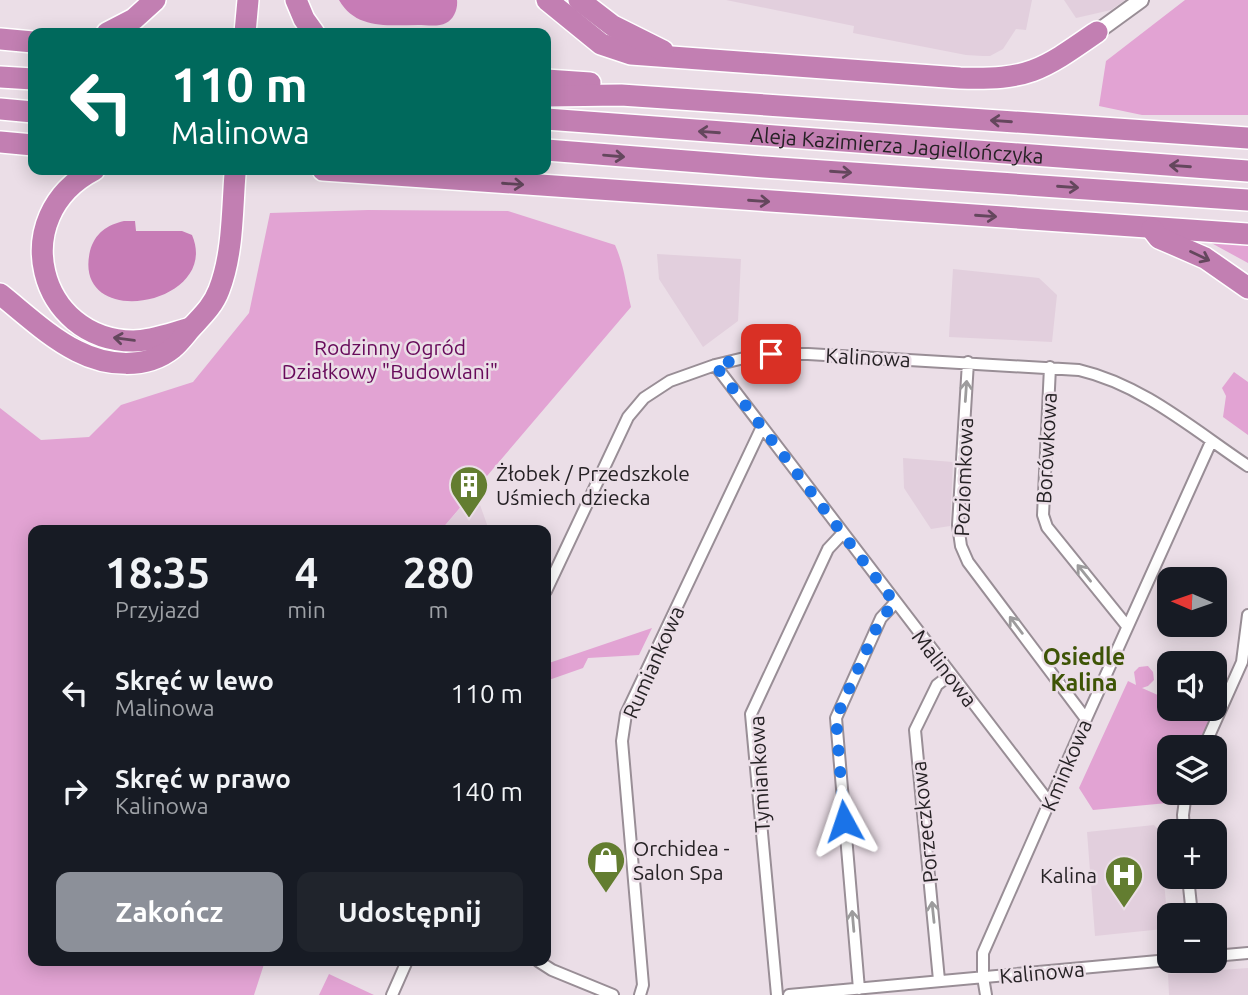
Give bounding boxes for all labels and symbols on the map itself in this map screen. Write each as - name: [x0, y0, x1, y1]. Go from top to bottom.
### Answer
- one-way arrow: [990, 114, 1013, 127]
- street label: Aleja Kazimierza Jagiellończyka: [749, 122, 1045, 168]
- one-way arrow: [697, 126, 720, 139]
- one-way arrow: [602, 150, 625, 163]
- one-way arrow: [1169, 160, 1192, 173]
- one-way arrow: [829, 166, 852, 179]
- one-way arrow: [501, 178, 524, 191]
- one-way arrow: [1056, 181, 1079, 194]
- one-way arrow: [747, 195, 770, 208]
- one-way arrow: [974, 210, 997, 223]
- one-way arrow: [1189, 250, 1210, 263]
- pin: [741, 324, 801, 384]
- one-way arrow: [113, 333, 136, 346]
- park label: Rodzinny Ogród Działkowy "Budowlani": [282, 335, 498, 383]
- street label: Kalinowa: [825, 343, 911, 371]
- one-way arrow: [960, 380, 973, 402]
- street label: Borówkowa: [1031, 392, 1061, 504]
- street label: Poziomkowa: [949, 417, 977, 537]
- place label: Żłobek / Przedszkole Uśmiech dziecka: [496, 461, 690, 509]
- building icon: Żłobek / Przedszkole Uśmiech dziecka: [448, 464, 490, 519]
- one-way arrow: [1077, 564, 1092, 583]
- north arrow: [1157, 567, 1227, 637]
- street label: Rumiankowa: [618, 602, 688, 722]
- one-way arrow: [1008, 616, 1023, 635]
- street label: Malinowa: [908, 625, 982, 711]
- district label: Osiedle Kalina: [1043, 644, 1125, 695]
- street label: Tymiankowa: [744, 715, 774, 833]
- street label: Kminkowa: [1036, 715, 1096, 815]
- street label: Porzeczkowa: [906, 760, 942, 884]
- position arrow: [807, 784, 881, 858]
- place label: Orchidea - Salon Spa: [633, 836, 730, 884]
- shop icon: Orchidea - Salon Spa: [585, 839, 627, 894]
- hospital icon: Kalina: [1103, 854, 1145, 909]
- place label: Kalina: [1040, 863, 1097, 887]
- one-way arrow: [926, 901, 939, 924]
- one-way arrow: [846, 910, 859, 932]
- street label: Kalinowa: [998, 956, 1086, 988]

